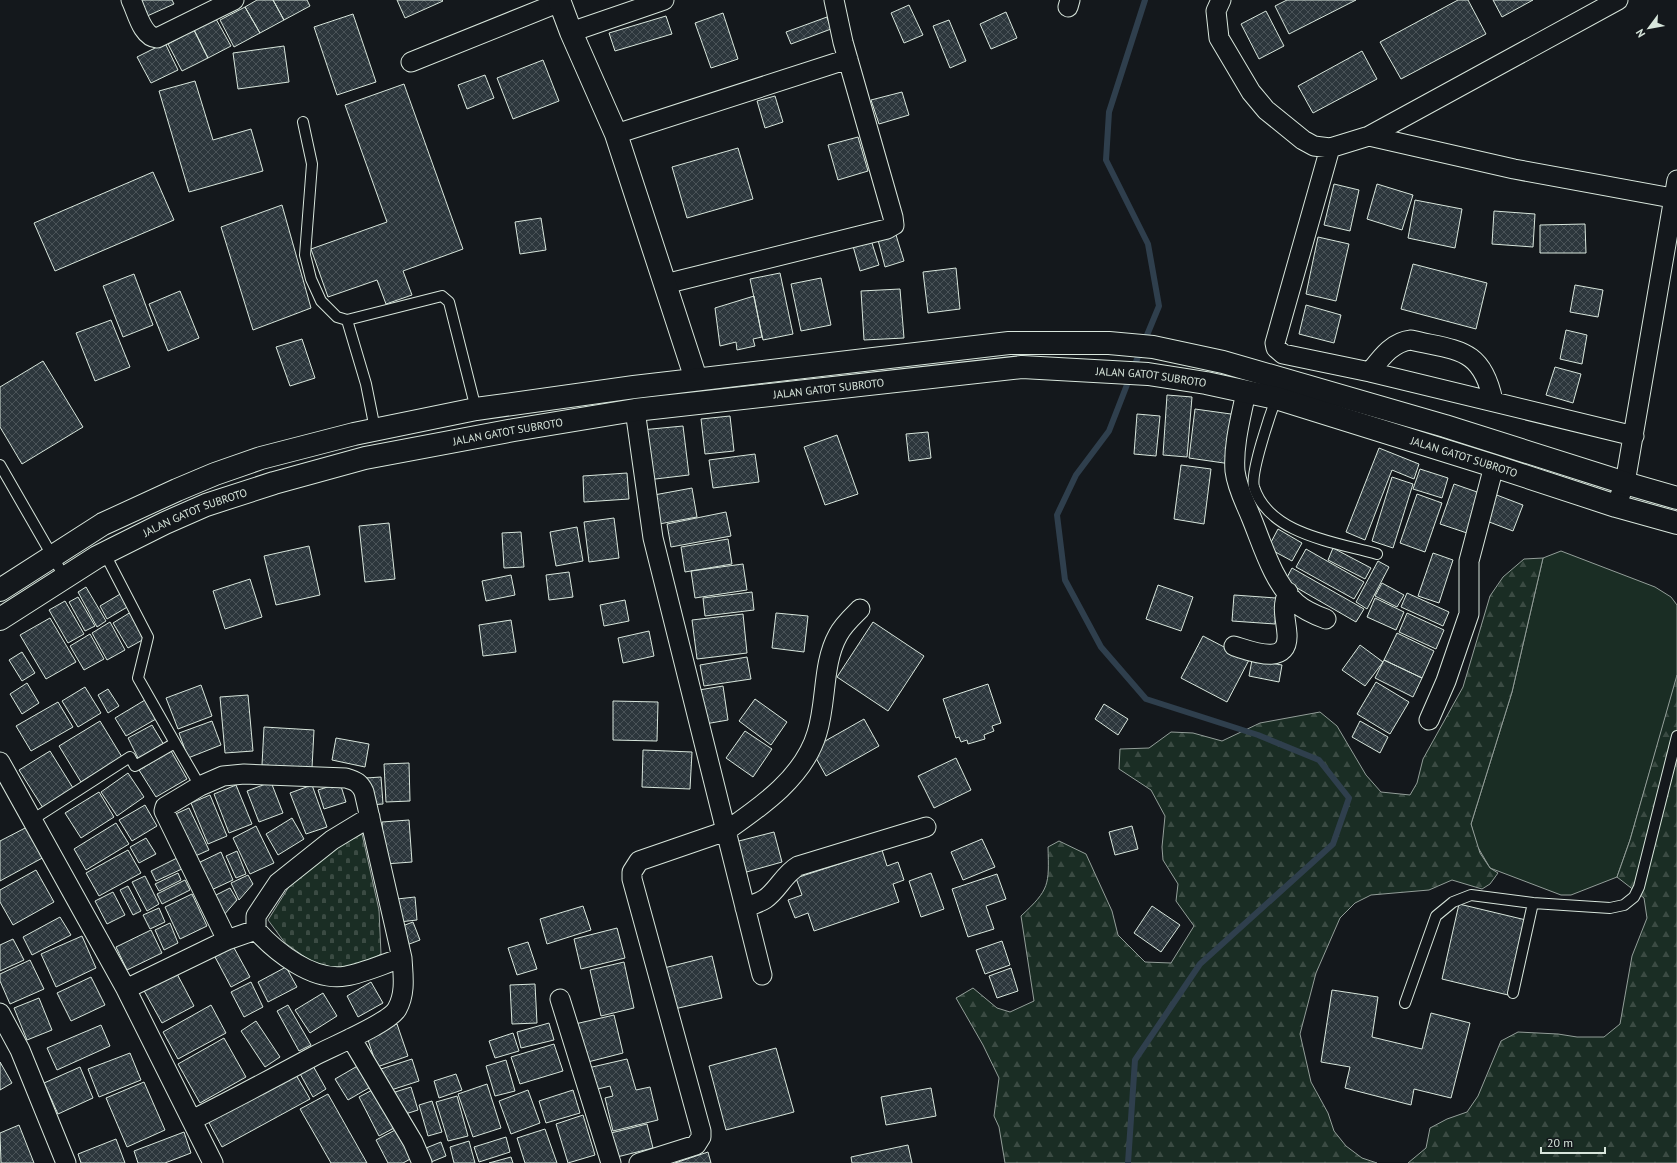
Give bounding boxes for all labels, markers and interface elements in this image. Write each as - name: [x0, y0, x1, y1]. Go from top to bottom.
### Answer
- north arrow: [1629, 8, 1669, 48]
- text: N: [1633, 27, 1648, 40]
- street label: JALAN GATOT SUBROTO: [1094, 364, 1208, 390]
- street label: JALAN GATOT SUBROTO: [772, 375, 885, 402]
- street label: JALAN GATOT SUBROTO: [451, 415, 564, 449]
- street label: JALAN GATOT SUBROTO: [1408, 433, 1519, 480]
- street label: JALAN GATOT SUBROTO: [140, 485, 249, 540]
- scale bar: [1541, 1129, 1605, 1155]
- text: 20 m: [1547, 1135, 1573, 1150]

